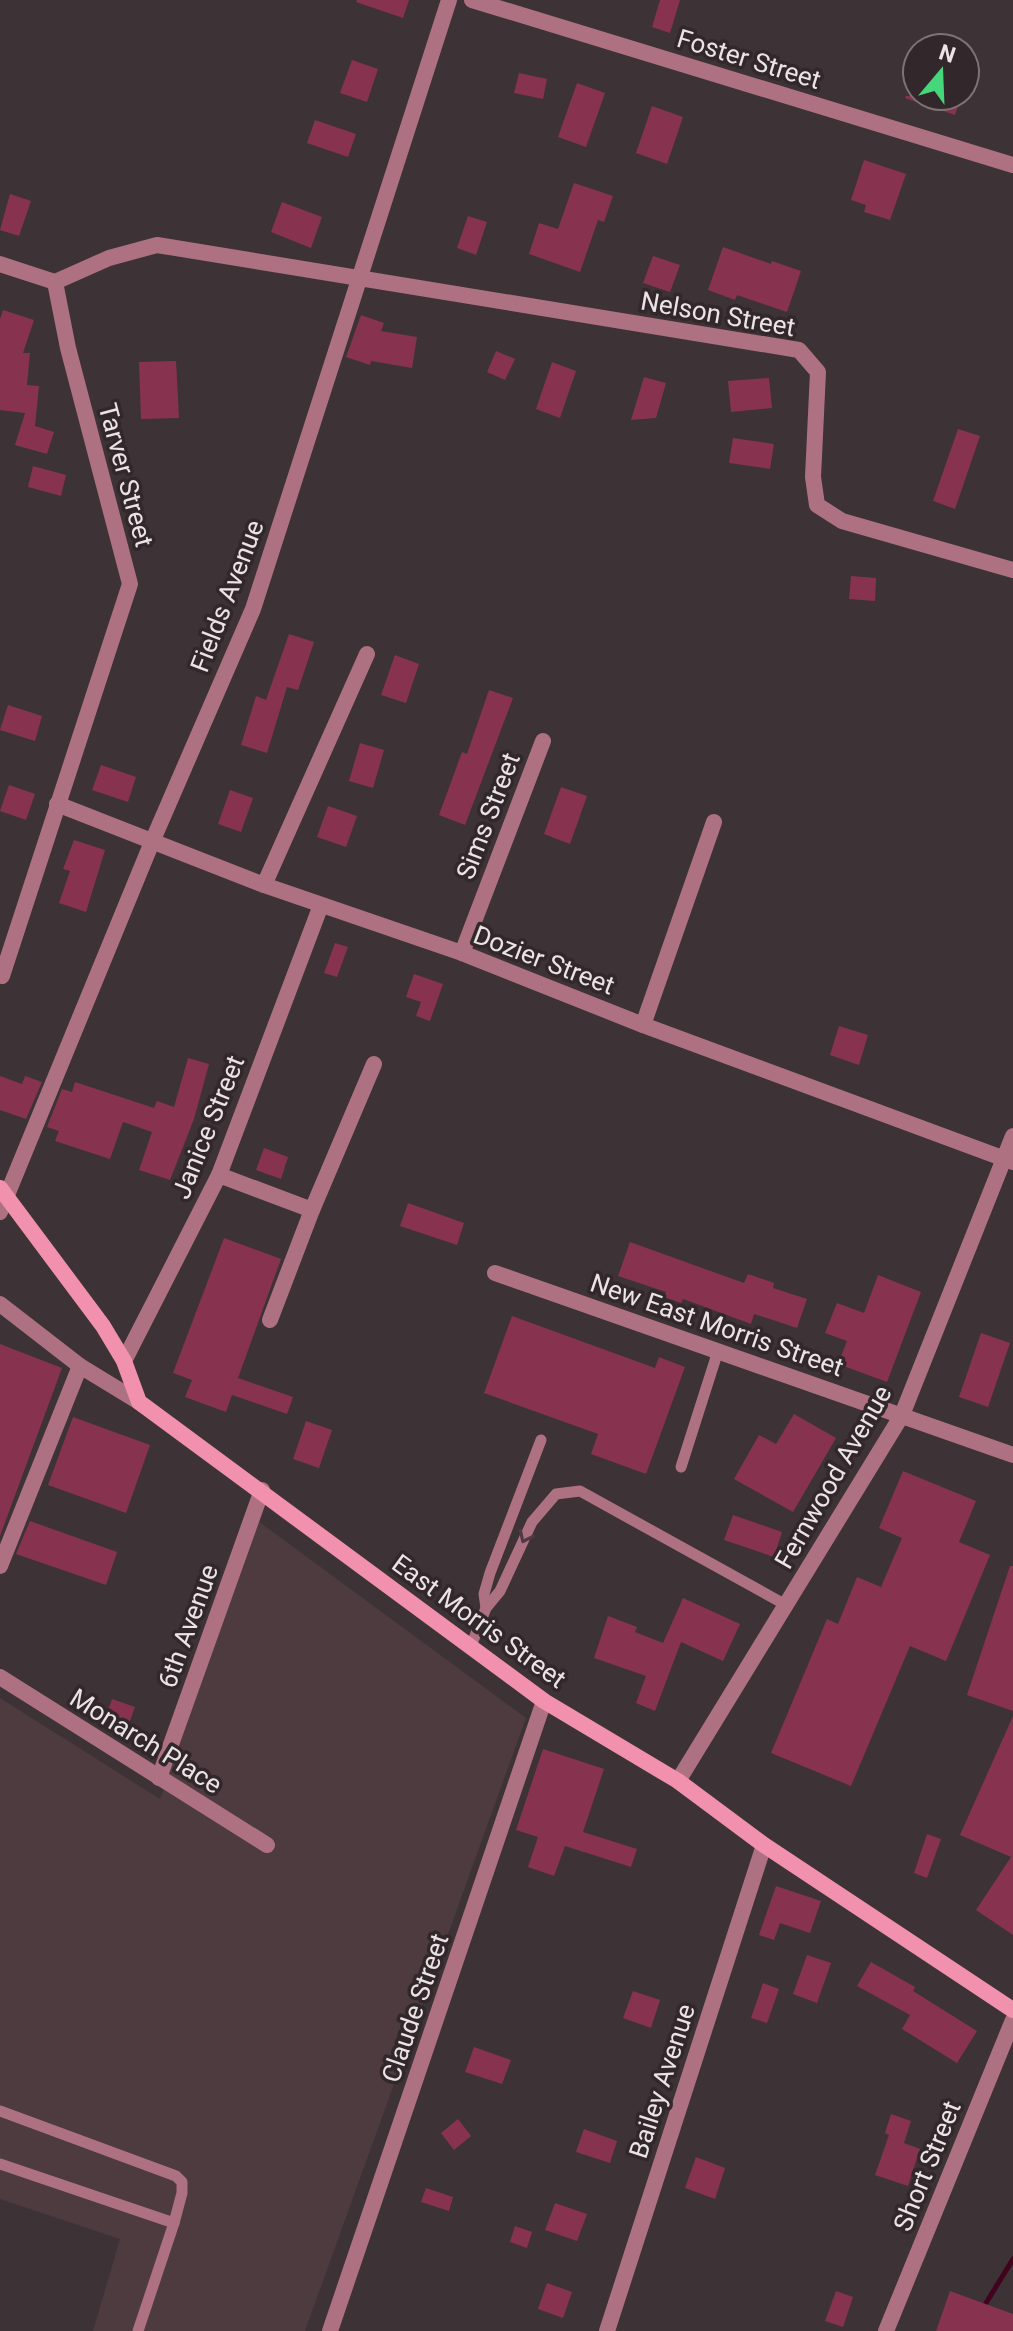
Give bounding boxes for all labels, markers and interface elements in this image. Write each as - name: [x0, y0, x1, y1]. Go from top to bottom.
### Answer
- street label: Foster Street: [674, 23, 824, 95]
- north arrow: [901, 32, 981, 112]
- text: N: [936, 39, 959, 68]
- street label: Nelson Street: [638, 286, 798, 342]
- street label: Tarver Street: [92, 400, 160, 550]
- street label: Fields Avenue: [184, 516, 270, 676]
- street label: Sims Street: [450, 749, 526, 883]
- street label: Dozier Street: [469, 919, 619, 1001]
- street label: Janice Street: [166, 1051, 250, 1203]
- street label: New East Morris Street: [587, 1268, 847, 1382]
- street label: Fernwood Avenue: [768, 1380, 898, 1574]
- one-way arrow: [519, 1529, 535, 1544]
- street label: East Morris Street: [386, 1548, 572, 1694]
- street label: 6th Avenue: [152, 1560, 224, 1692]
- street label: Monarch Place: [65, 1682, 227, 1800]
- street label: Claude Street: [376, 1930, 454, 2086]
- street label: Bailey Avenue: [623, 2000, 701, 2162]
- street label: Short Street: [887, 2097, 967, 2235]

